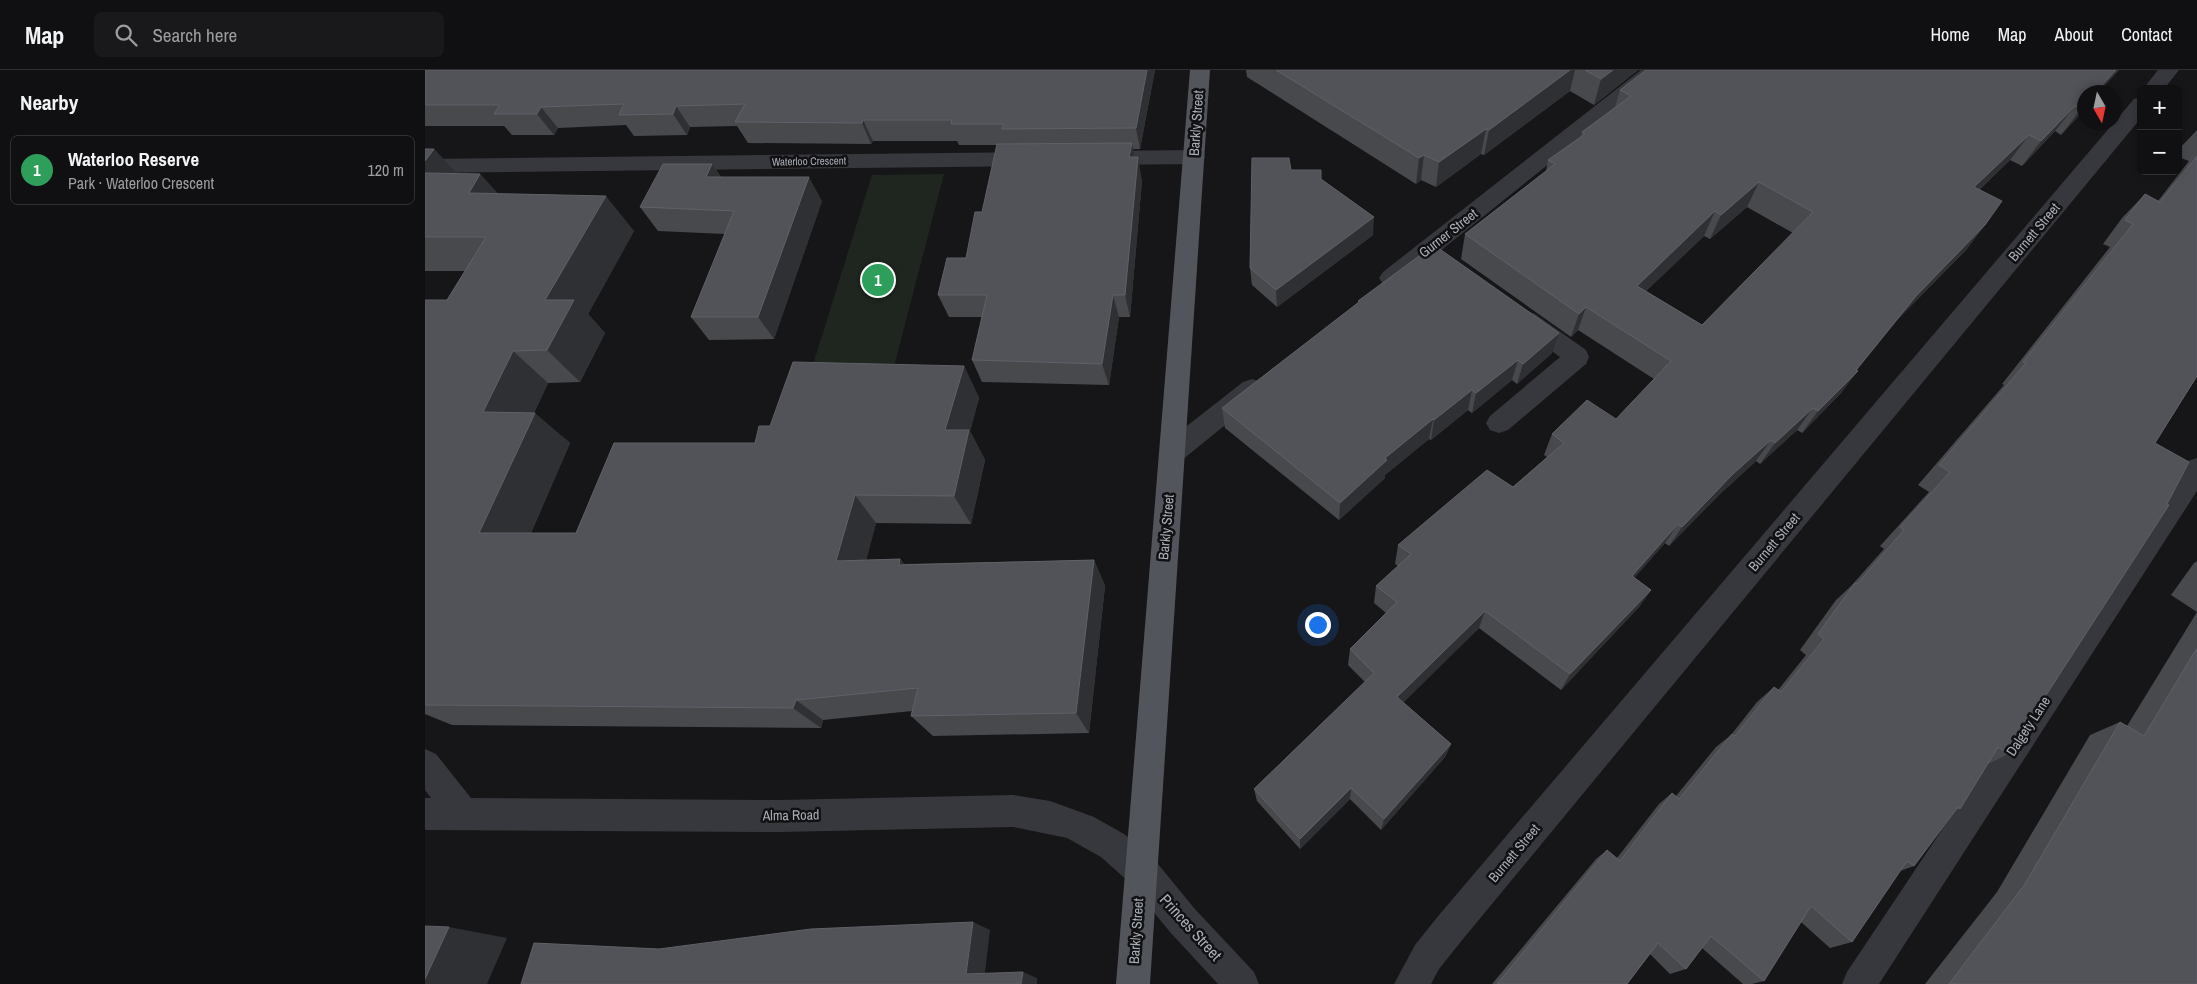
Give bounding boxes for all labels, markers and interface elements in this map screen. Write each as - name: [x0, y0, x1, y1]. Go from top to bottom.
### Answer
- search box: [94, 12, 444, 57]
- text: Map: [25, 19, 64, 51]
- icon: search: [112, 21, 140, 49]
- text: Search here: [152, 22, 237, 48]
- text: Home: [1930, 22, 1970, 47]
- text: Map: [1998, 22, 2027, 47]
- text: About: [2055, 22, 2093, 47]
- text: Contact: [2121, 22, 2172, 47]
- north arrow: [2077, 85, 2122, 130]
- map controls: [2137, 85, 2182, 175]
- button: +: [2137, 85, 2182, 130]
- text: Nearby: [20, 88, 78, 117]
- street label: Barkly Street: [1185, 90, 1207, 156]
- button: −: [2137, 130, 2182, 175]
- text: Waterloo Reserve: [68, 146, 199, 172]
- street label: Waterloo Crescent: [772, 153, 847, 169]
- text: 1: [33, 159, 41, 181]
- text: 120 m: [368, 159, 404, 181]
- text: Park · Waterloo Crescent: [68, 172, 214, 194]
- street label: Burnett Street: [2004, 199, 2064, 265]
- street label: Gurner Street: [1415, 204, 1481, 262]
- pin: 1: [862, 261, 894, 299]
- street label: Barkly Street: [1154, 493, 1178, 561]
- street label: Burnett Street: [1744, 509, 1804, 575]
- your location: [1305, 612, 1331, 638]
- street label: Dalgety Lane: [2002, 693, 2054, 759]
- street label: Alma Road: [761, 806, 820, 825]
- street label: Burnett Street: [1484, 820, 1544, 886]
- street label: Princes Street: [1155, 889, 1227, 966]
- street label: Barkly Street: [1125, 898, 1147, 964]

